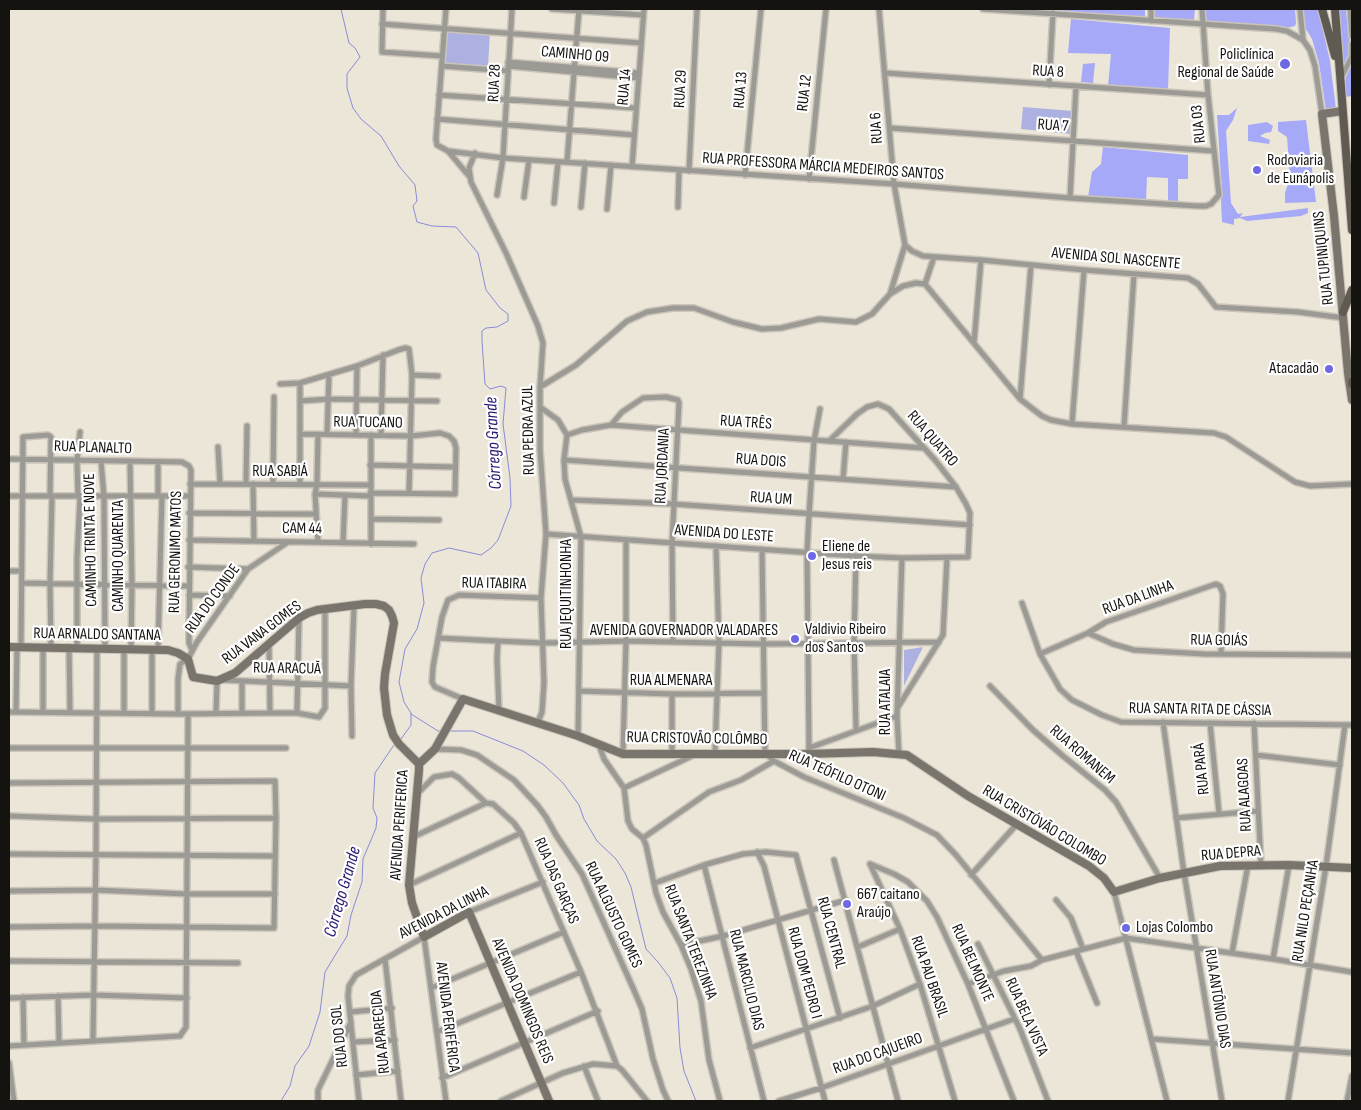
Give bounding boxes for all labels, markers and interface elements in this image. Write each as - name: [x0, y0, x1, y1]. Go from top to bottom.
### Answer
- street label: CAMINHO 09: [540, 42, 610, 68]
- place label: Policlínica Regional de Saúde: [1177, 45, 1274, 83]
- marker: Policlínica Regional de Saúde: [1278, 57, 1292, 71]
- street label: RUA 8: [1032, 61, 1064, 83]
- street label: RUA 28: [484, 63, 506, 103]
- street label: RUA 14: [614, 68, 636, 106]
- street label: RUA 29: [670, 69, 692, 109]
- street label: RUA 13: [730, 71, 752, 109]
- street label: RUA 12: [794, 74, 816, 112]
- street label: RUA 03: [1187, 104, 1211, 144]
- street label: RUA 6: [866, 112, 888, 144]
- street label: RUA 7: [1037, 115, 1069, 137]
- street label: RUA PROFESSORA MÁRCIA MEDEIROS SANTOS: [701, 149, 945, 185]
- place label: Rodoviaria de Eunápolis: [1267, 151, 1334, 189]
- marker: Rodoviaria de Eunápolis: [1251, 164, 1263, 176]
- street label: RUA TUPINIQUINS: [1310, 210, 1338, 306]
- street label: AVENIDA SOL NASCENTE: [1051, 244, 1181, 274]
- place label: Atacadão: [1269, 359, 1319, 379]
- marker: Atacadão: [1323, 363, 1335, 375]
- street label: RUA PEDRA AZUL: [519, 385, 539, 475]
- water label: Córrego Grande: [481, 396, 507, 490]
- street label: RUA QUATRO: [902, 407, 962, 471]
- street label: RUA TRÊS: [719, 412, 773, 434]
- street label: RUA TUCANO: [333, 413, 403, 433]
- street label: RUA JORDANIA: [651, 428, 675, 504]
- street label: RUA PLANALTO: [54, 437, 132, 459]
- street label: RUA DOIS: [735, 450, 787, 472]
- street label: RUA SABIÁ: [252, 462, 308, 482]
- street label: CAMINHO TRINTA E NOVE: [80, 473, 102, 607]
- street label: RUA UM: [749, 488, 793, 510]
- street label: RUA GERONIMO MATOS: [165, 491, 187, 613]
- street label: CAMINHO QUARENTA: [109, 500, 129, 612]
- street label: CAM 44: [282, 519, 322, 539]
- street label: AVENIDA DO LESTE: [674, 521, 774, 547]
- place label: Eliene de Jesus reis: [822, 537, 872, 575]
- street label: RUA JEQUITINHONHA: [557, 539, 577, 649]
- marker: Eliene de Jesus reis: [806, 550, 818, 562]
- street label: RUA DO CONDE: [181, 561, 245, 637]
- street label: RUA ITABIRA: [461, 574, 527, 594]
- street label: RUA DA LINHA: [1100, 576, 1176, 620]
- street label: RUA VANA GOMES: [218, 597, 306, 669]
- place label: Valdivio Ribeiro dos Santos: [805, 620, 886, 658]
- street label: AVENIDA GOVERNADOR VALADARES: [590, 621, 778, 641]
- street label: RUA ARNALDO SANTANA: [33, 624, 161, 646]
- street label: RUA GOIÁS: [1190, 631, 1248, 651]
- marker: Valdivio Ribeiro dos Santos: [789, 633, 801, 645]
- street label: RUA ARACUÃ: [253, 659, 321, 679]
- street label: RUA ATALAIA: [876, 669, 896, 735]
- street label: RUA ALMENARA: [630, 671, 712, 691]
- street label: RUA SANTA RITA DE CÁSSIA: [1129, 699, 1271, 721]
- street label: RUA ROMANEM: [1045, 721, 1119, 789]
- street label: RUA CRISTOVÃO COLÔMBO: [626, 728, 768, 750]
- street label: RUA PARÁ: [1190, 742, 1214, 796]
- street label: RUA TEÓFILO OTONI: [786, 746, 888, 806]
- street label: RUA ALAGOAS: [1233, 758, 1257, 832]
- street label: AVENIDA PERIFERICA: [387, 769, 413, 881]
- street label: RUA CRISTÓVÃO COLOMBO: [979, 781, 1109, 871]
- street label: RUA DAS GARÇAS: [529, 835, 583, 927]
- street label: RUA DEPRA: [1200, 842, 1262, 866]
- water label: Córrego Grande: [320, 844, 366, 940]
- street label: RUA ALGUSTO GOMES: [580, 859, 646, 971]
- street label: RUA NILO PEÇANHA: [1288, 859, 1324, 963]
- street label: AVENIDA DA LINHA: [396, 882, 492, 944]
- street label: RUA SANTA TEREZINHA: [659, 882, 721, 1002]
- place label: 667 caitano Araújo: [857, 885, 920, 923]
- street label: RUA CENTRAL: [812, 895, 850, 971]
- marker: 667 caitano Araújo: [841, 898, 853, 910]
- place label: Lojas Colombo: [1136, 918, 1213, 938]
- street label: RUA BELMONTE: [946, 921, 998, 1005]
- marker: Lojas Colombo: [1120, 922, 1132, 934]
- street label: RUA DOM PEDRO I: [783, 925, 825, 1021]
- street label: RUA MARCILIO DIAS: [724, 927, 768, 1033]
- street label: RUA PAU BRASIL: [906, 934, 952, 1020]
- street label: AVENIDA DOMINGOS REIS: [487, 935, 557, 1067]
- street label: RUA ANTÔNIO DIAS: [1200, 948, 1234, 1050]
- street label: AVENIDA PERIFÉRICA: [431, 961, 463, 1073]
- street label: RUA BELA VISTA: [1000, 975, 1052, 1059]
- street label: RUA APARECIDA: [367, 989, 395, 1075]
- street label: RUA DO SOL: [327, 1003, 353, 1069]
- street label: RUA DO CAJUEIRO: [831, 1029, 925, 1079]

